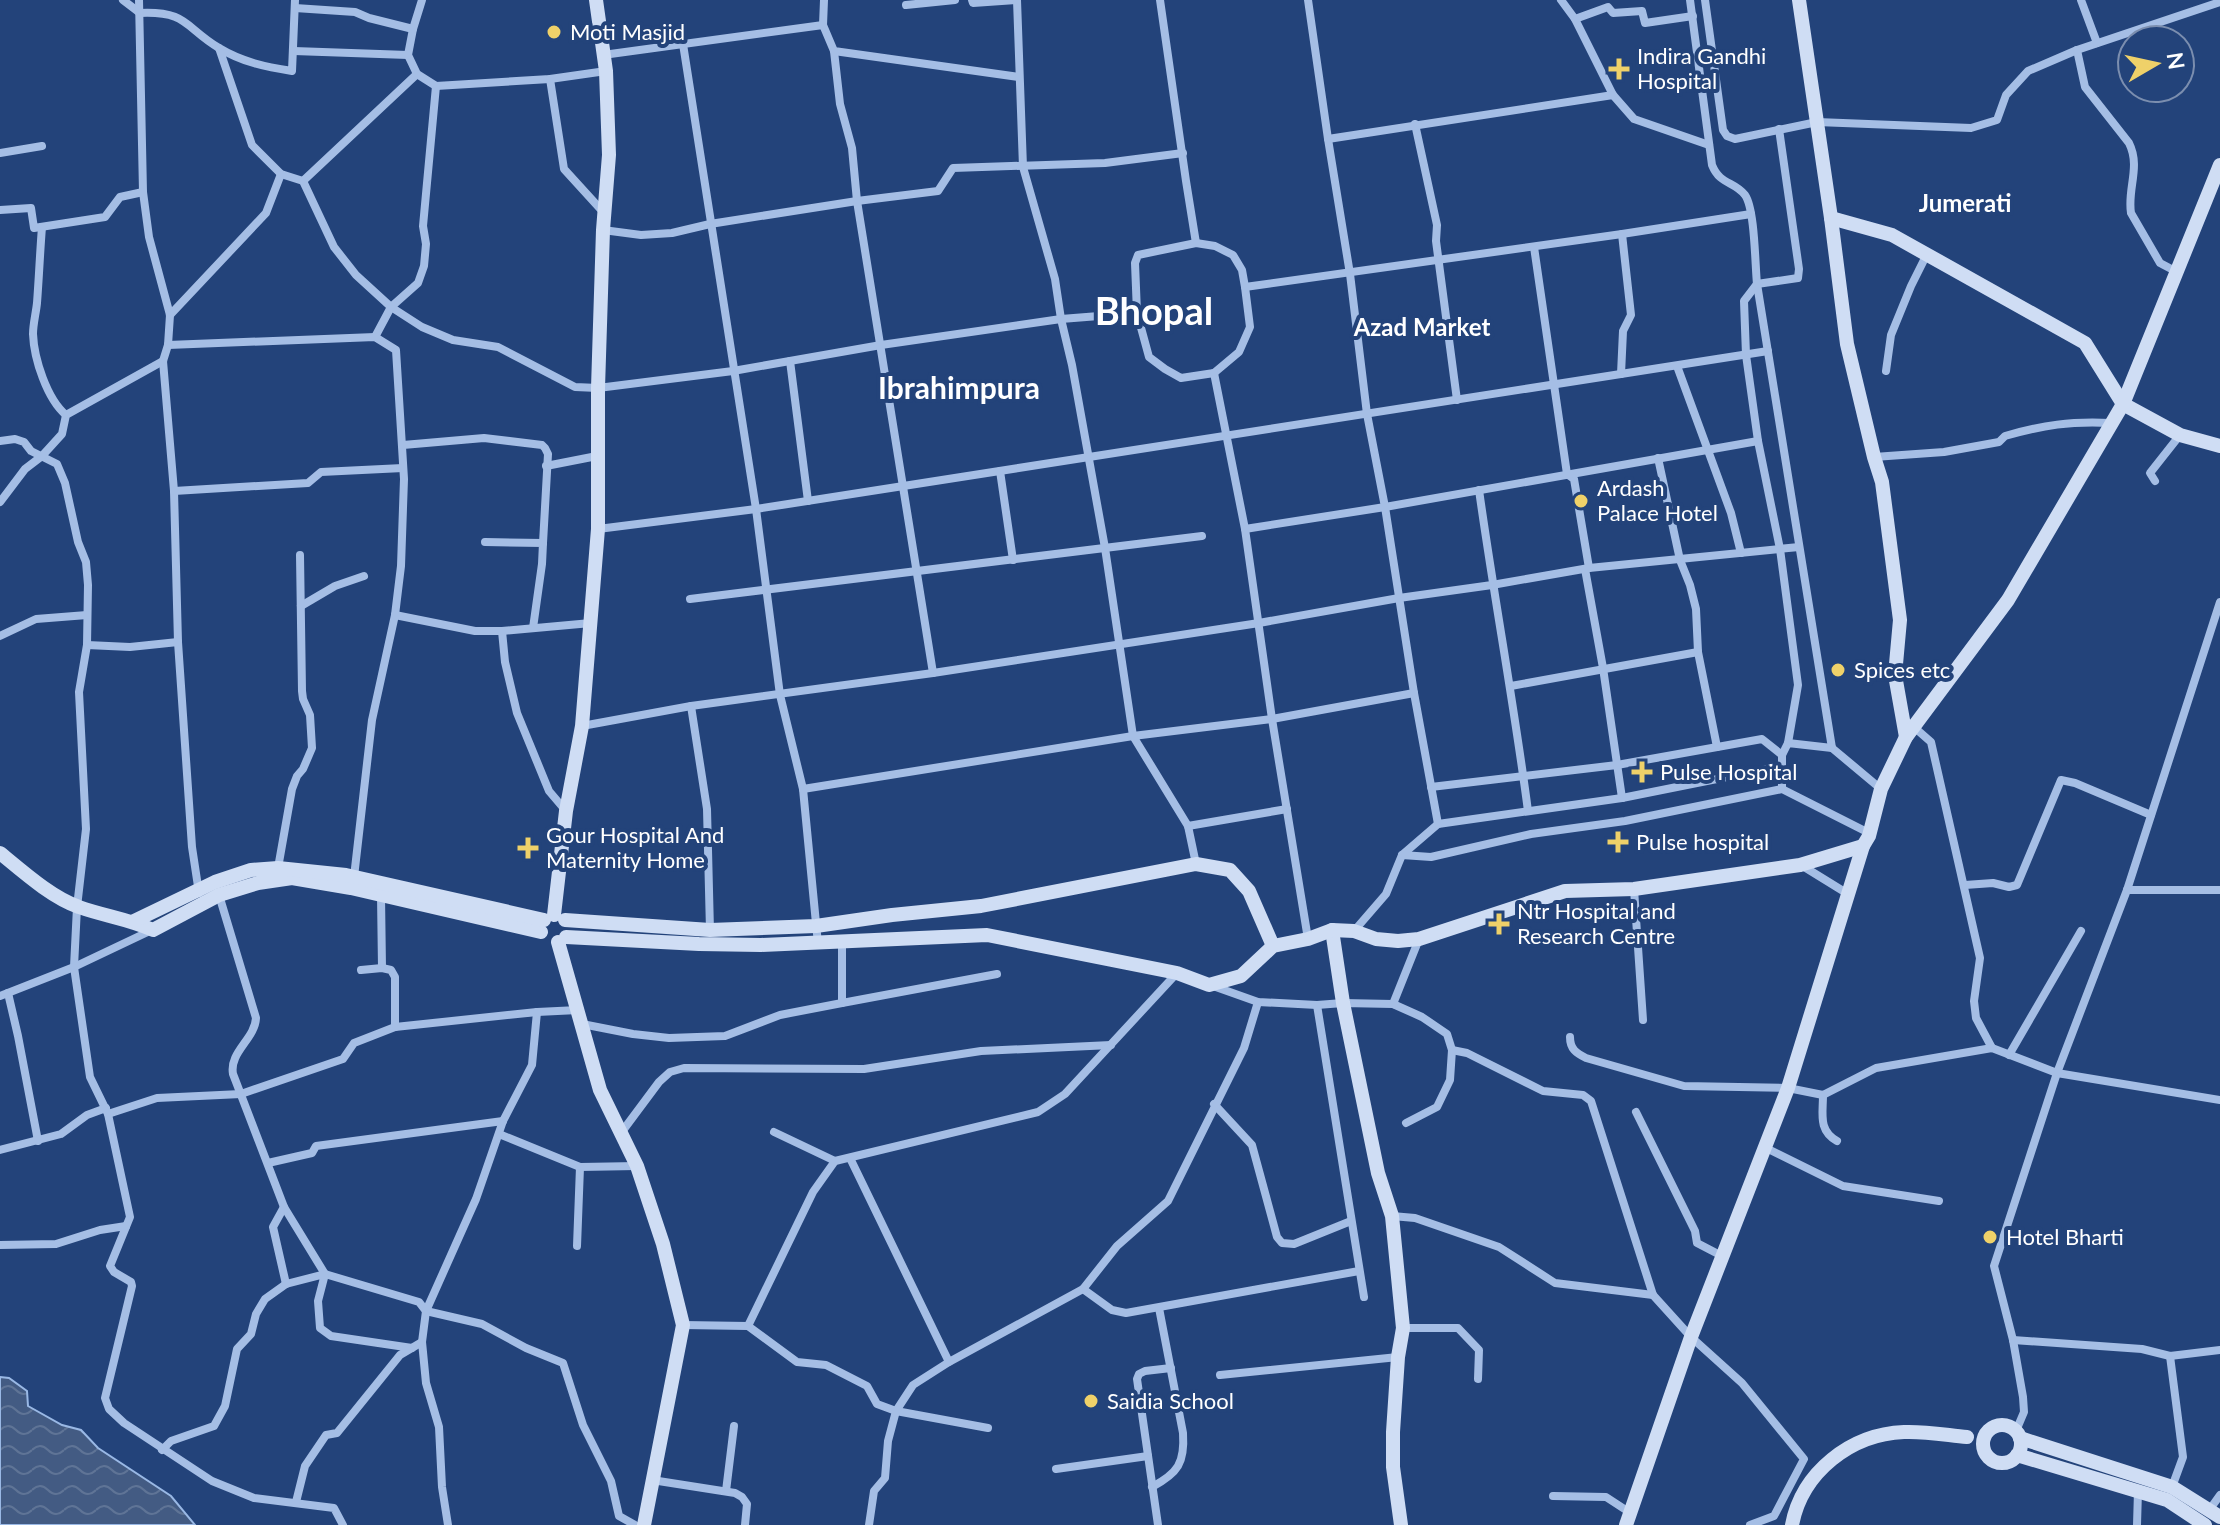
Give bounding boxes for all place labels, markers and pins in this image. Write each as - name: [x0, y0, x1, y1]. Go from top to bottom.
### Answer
- place label: Moti Masjid: [570, 18, 685, 45]
- marker: Moti Masjid: [545, 23, 563, 41]
- place label: Indira Gandhi Hospital: [1637, 42, 1766, 94]
- marker: Indira Gandhi Hospital: [1608, 58, 1630, 80]
- place label: Ardash Palace Hotel: [1597, 474, 1718, 526]
- marker: Ardash Palace Hotel: [1572, 492, 1590, 510]
- place label: Spices etc: [1854, 656, 1950, 683]
- marker: Spices etc: [1829, 661, 1847, 679]
- place label: Pulse Hospital: [1660, 758, 1797, 785]
- marker: Pulse Hospital: [1631, 761, 1653, 783]
- place label: Gour Hospital And Maternity Home: [546, 821, 724, 873]
- place label: Pulse hospital: [1636, 828, 1769, 855]
- marker: Pulse hospital: [1607, 831, 1629, 853]
- marker: Gour Hospital And Maternity Home: [517, 837, 539, 859]
- place label: Ntr Hospital and Research Centre: [1517, 897, 1676, 949]
- marker: Ntr Hospital and Research Centre: [1488, 913, 1510, 935]
- place label: Hotel Bharti: [2006, 1223, 2124, 1250]
- marker: Hotel Bharti: [1981, 1228, 1999, 1246]
- place label: Saidia School: [1107, 1387, 1234, 1414]
- marker: Saidia School: [1082, 1392, 1100, 1410]

